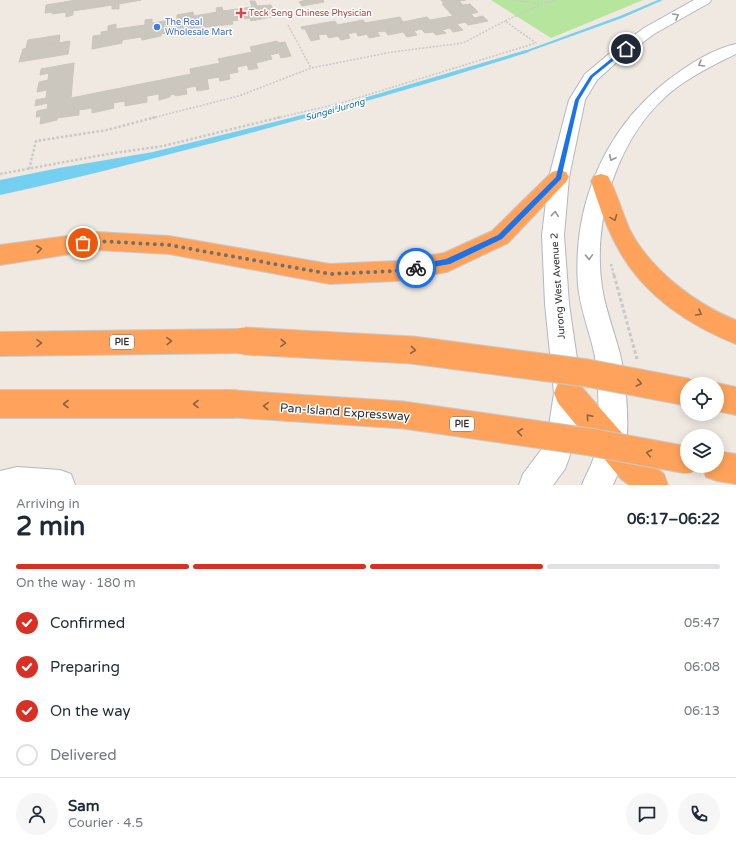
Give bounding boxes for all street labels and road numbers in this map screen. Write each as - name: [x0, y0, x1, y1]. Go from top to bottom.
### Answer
- street label: Jurong West Avenue 2: [548, 232, 568, 340]
- road number: PIE: [110, 335, 134, 349]
- street label: Pan-Island Expressway: [279, 400, 411, 424]
- road number: PIE: [450, 417, 474, 431]

